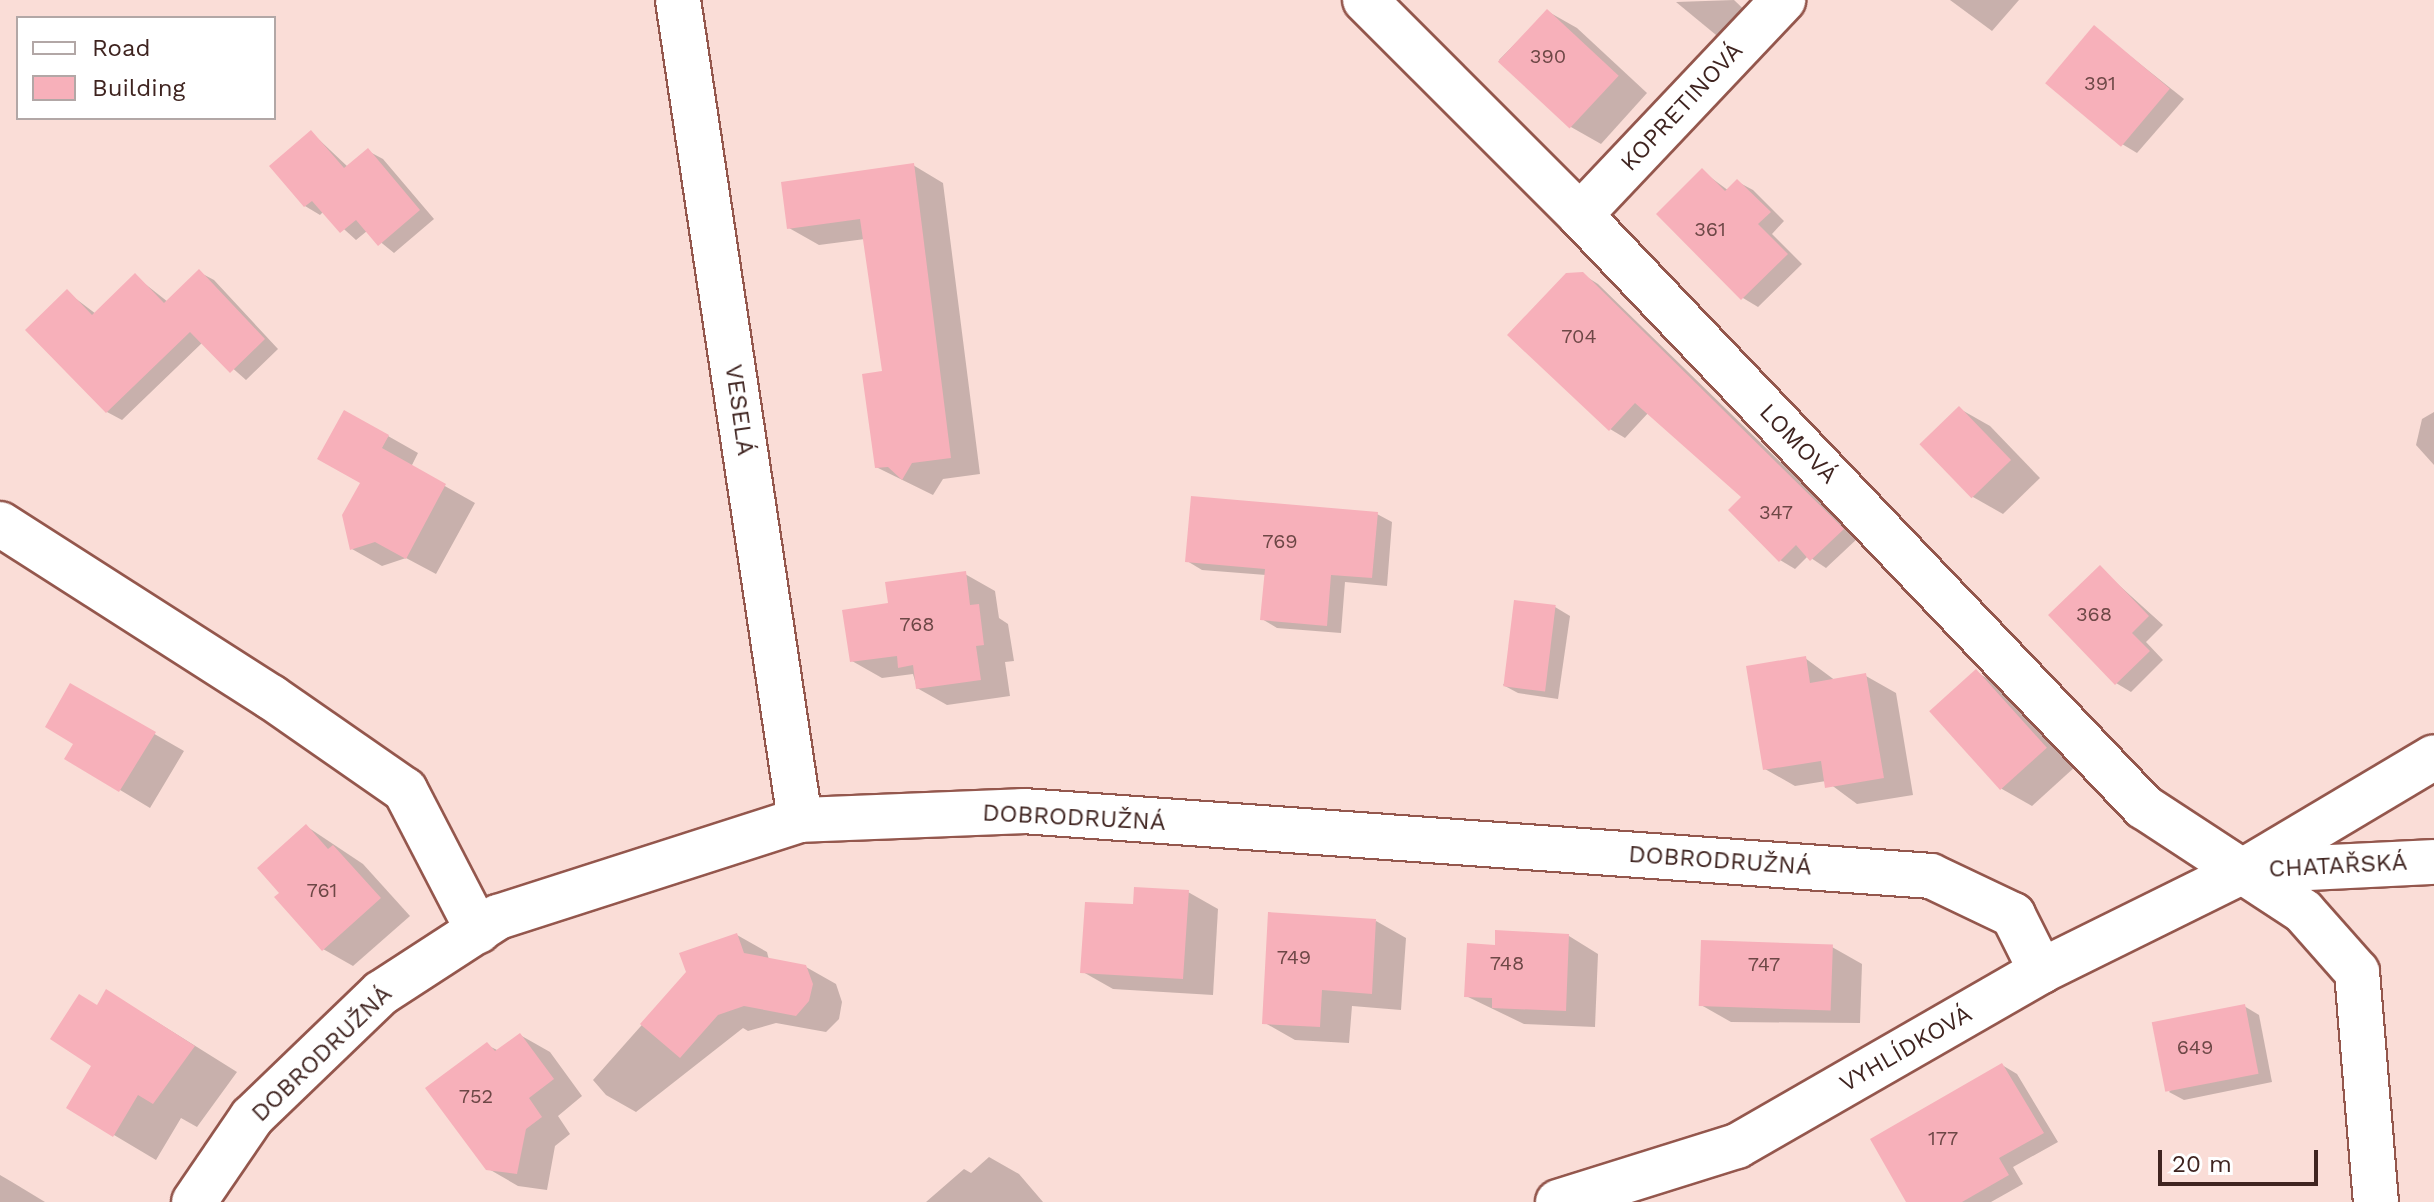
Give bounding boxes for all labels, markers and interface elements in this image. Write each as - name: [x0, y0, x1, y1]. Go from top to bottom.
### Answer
- legend: [16, 16, 276, 120]
- text: Road: [92, 34, 151, 62]
- street label: KOPRETINOVÁ: [1615, 37, 1749, 177]
- house number: 390: [1530, 44, 1566, 68]
- house number: 391: [2084, 71, 2116, 95]
- text: Building: [92, 74, 185, 102]
- house number: 361: [1694, 217, 1726, 241]
- house number: 704: [1561, 324, 1597, 348]
- street label: VESELÁ: [718, 363, 760, 457]
- street label: LOMOVÁ: [1753, 398, 1843, 490]
- house number: 347: [1759, 500, 1793, 524]
- house number: 769: [1262, 529, 1298, 553]
- house number: 368: [2076, 602, 2112, 626]
- house number: 768: [899, 612, 935, 636]
- street label: DOBRODRUŽNÁ: [982, 799, 1166, 837]
- street label: DOBRODRUŽNÁ: [1627, 840, 1813, 882]
- street label: CHATAŘSKÁ: [2268, 848, 2408, 884]
- house number: 761: [307, 878, 337, 902]
- house number: 749: [1277, 945, 1311, 969]
- house number: 748: [1490, 951, 1524, 975]
- house number: 747: [1748, 952, 1780, 976]
- street label: DOBRODRUŽNÁ: [246, 980, 398, 1128]
- street label: VYHLÍDKOVÁ: [1835, 1000, 1977, 1098]
- house number: 649: [2177, 1035, 2213, 1059]
- house number: 752: [459, 1084, 493, 1108]
- house number: 177: [1928, 1126, 1958, 1150]
- scale bar: [2162, 1134, 2322, 1184]
- text: 20 m: [2172, 1150, 2232, 1178]

